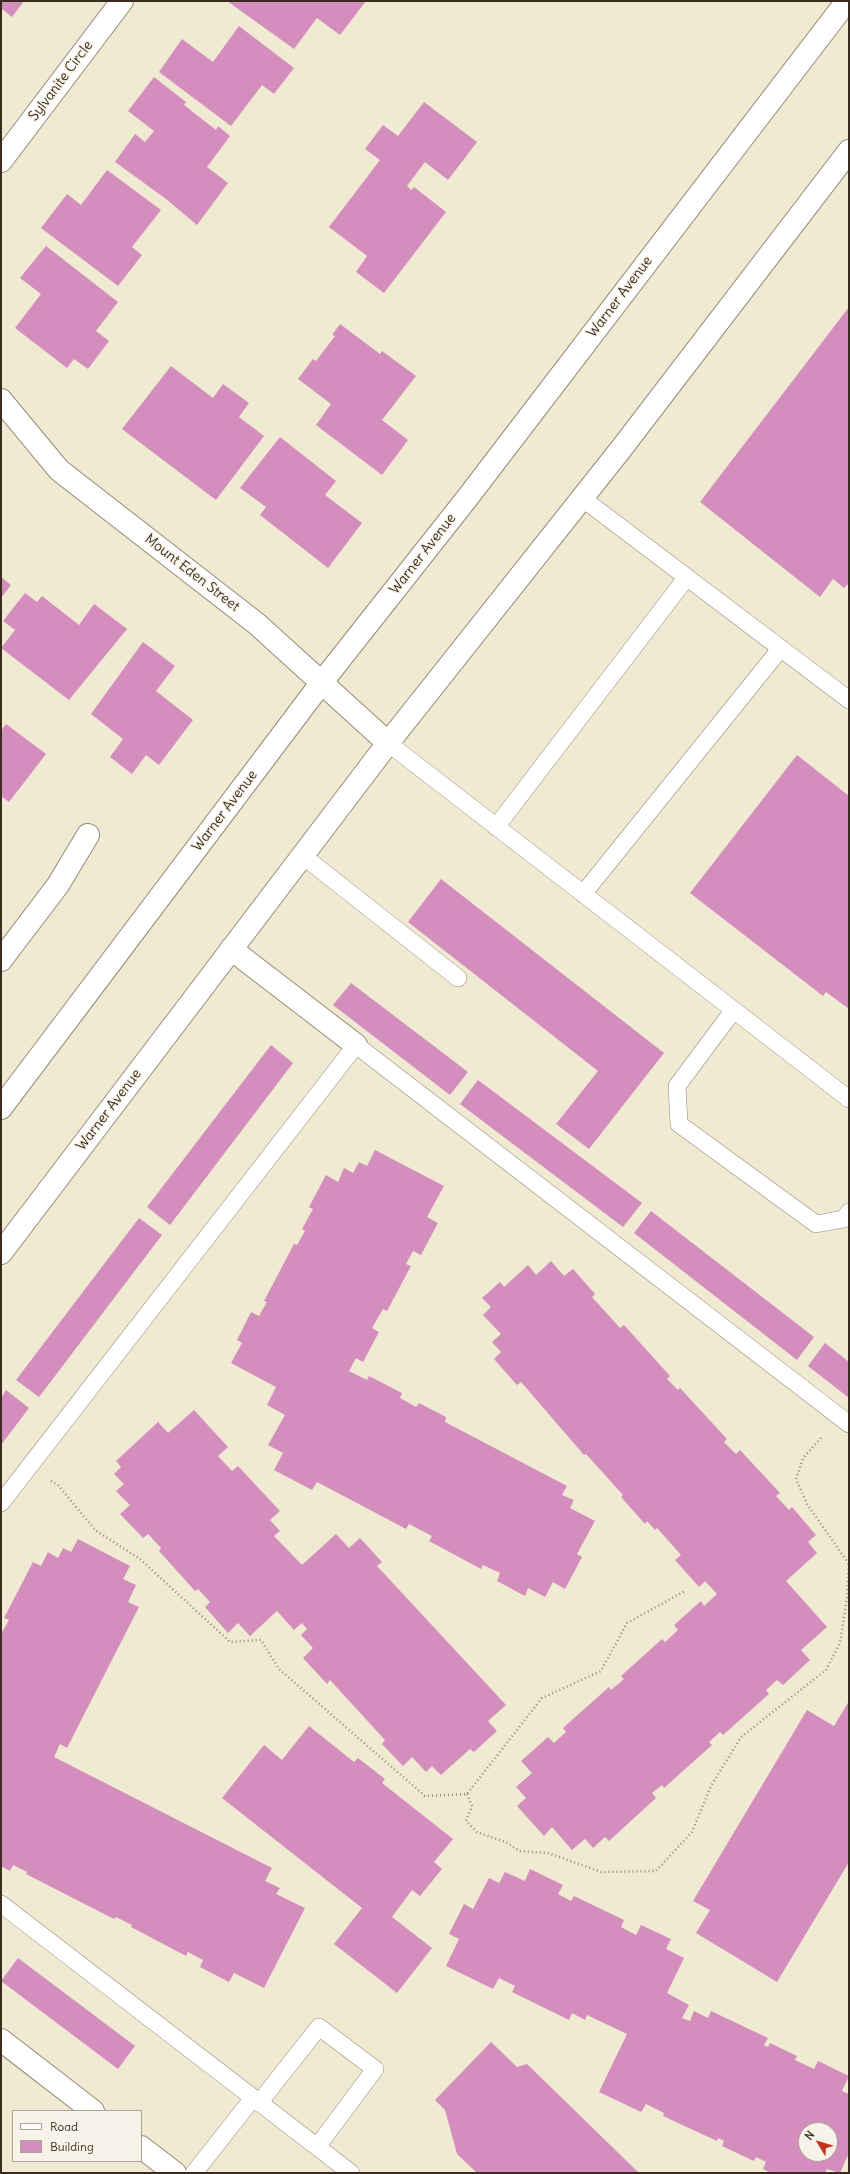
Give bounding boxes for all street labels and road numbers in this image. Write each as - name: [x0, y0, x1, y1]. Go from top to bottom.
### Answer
- street label: Sylvanite Circle: [25, 38, 97, 124]
- street label: Warner Avenue: [584, 253, 656, 341]
- street label: Warner Avenue: [386, 510, 460, 598]
- street label: Mount Eden Street: [141, 531, 243, 615]
- street label: Warner Avenue: [189, 767, 261, 855]
- street label: Warner Avenue: [73, 1066, 145, 1154]

